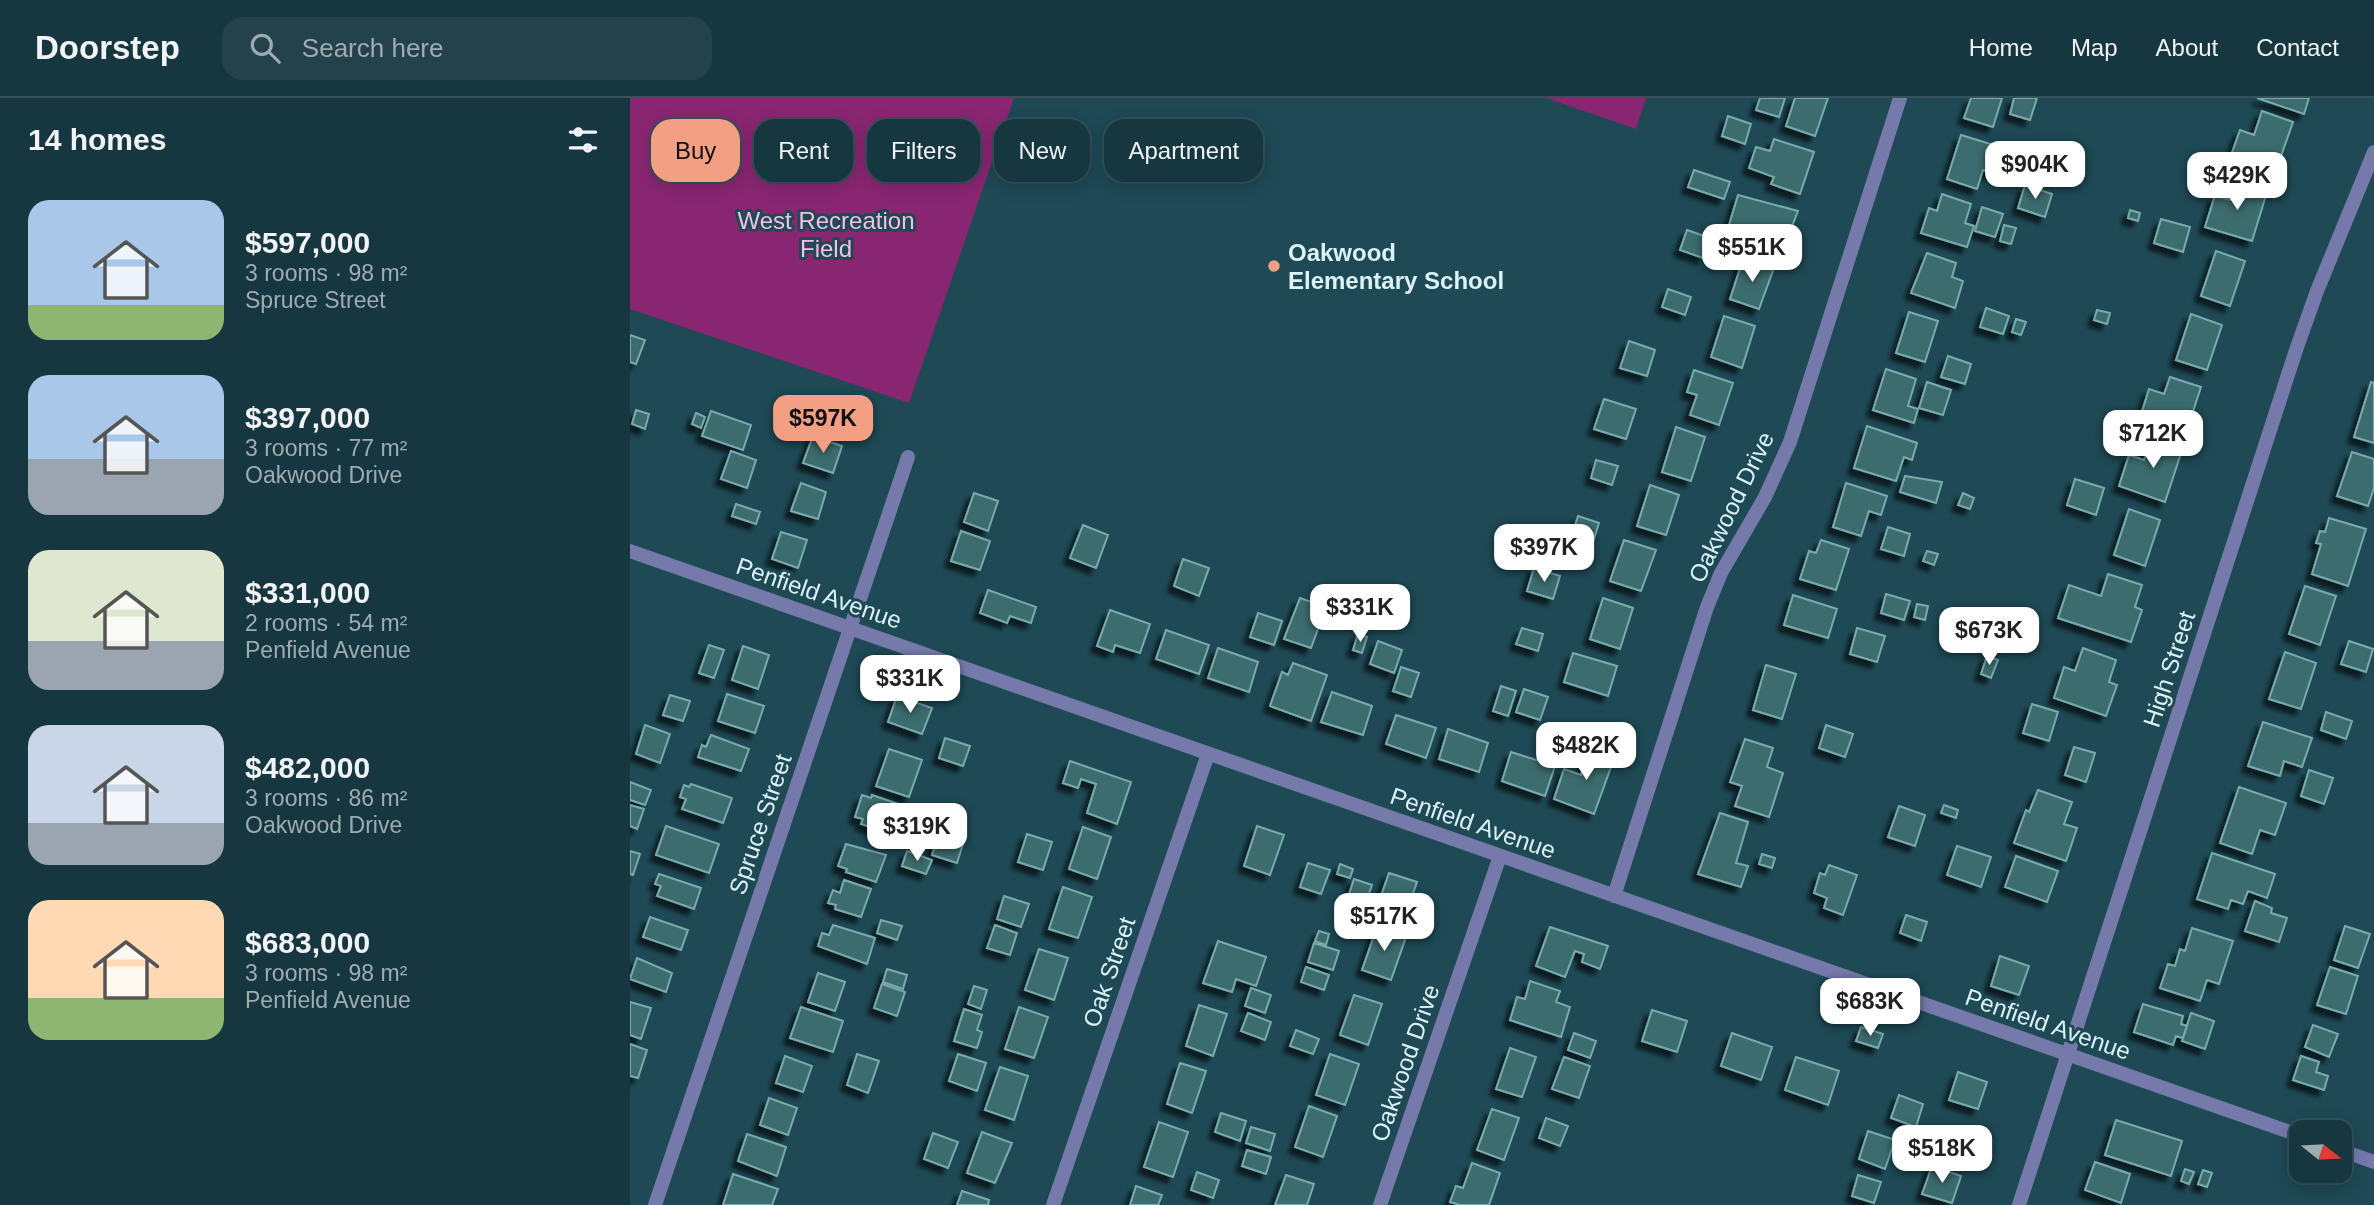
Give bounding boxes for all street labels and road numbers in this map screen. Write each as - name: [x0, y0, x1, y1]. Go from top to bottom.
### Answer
- street label: Oakwood Drive: [1683, 427, 1779, 587]
- street label: Penfield Avenue: [733, 552, 905, 634]
- street label: High Street: [2138, 607, 2200, 730]
- street label: Spruce Street: [723, 750, 797, 898]
- street label: Penfield Avenue: [1387, 782, 1559, 864]
- street label: Oak Street: [1078, 913, 1141, 1031]
- street label: Oakwood Drive: [1366, 981, 1444, 1145]
- street label: Penfield Avenue: [1962, 983, 2134, 1065]

